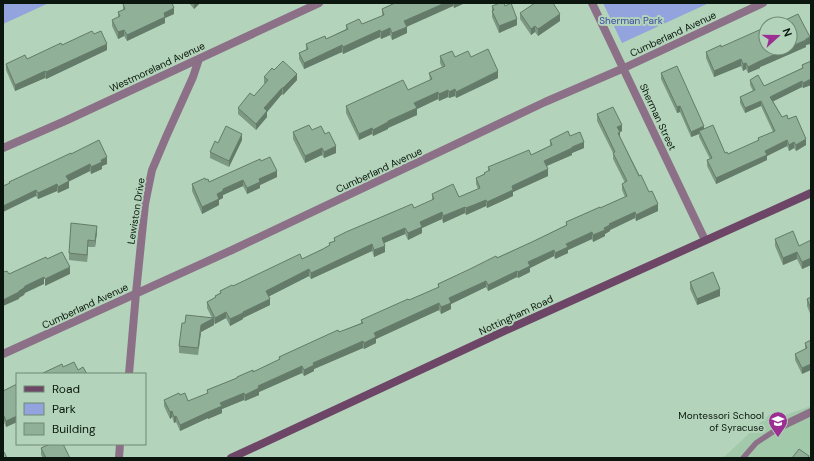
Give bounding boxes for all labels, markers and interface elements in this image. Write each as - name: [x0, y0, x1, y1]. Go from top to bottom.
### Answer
- street label: Cumberland Avenue: [628, 8, 719, 60]
- park label: Sherman Park: [599, 14, 663, 27]
- north arrow: [758, 16, 798, 56]
- text: N: [779, 26, 795, 39]
- street label: Westmoreland Avenue: [107, 39, 207, 95]
- street label: Sherman Street: [637, 82, 679, 152]
- street label: Cumberland Avenue: [334, 144, 425, 196]
- street label: Lewiston Drive: [124, 177, 148, 245]
- street label: Cumberland Avenue: [40, 280, 131, 332]
- street label: Nottingham Road: [477, 292, 555, 338]
- legend: [16, 373, 146, 445]
- text: Road: [52, 381, 80, 397]
- text: Park: [52, 401, 76, 417]
- place label: Montessori School of Syracuse: [678, 409, 764, 434]
- school or university icon: Montessori School of Syracuse: [767, 410, 789, 438]
- text: Building: [52, 421, 96, 437]

